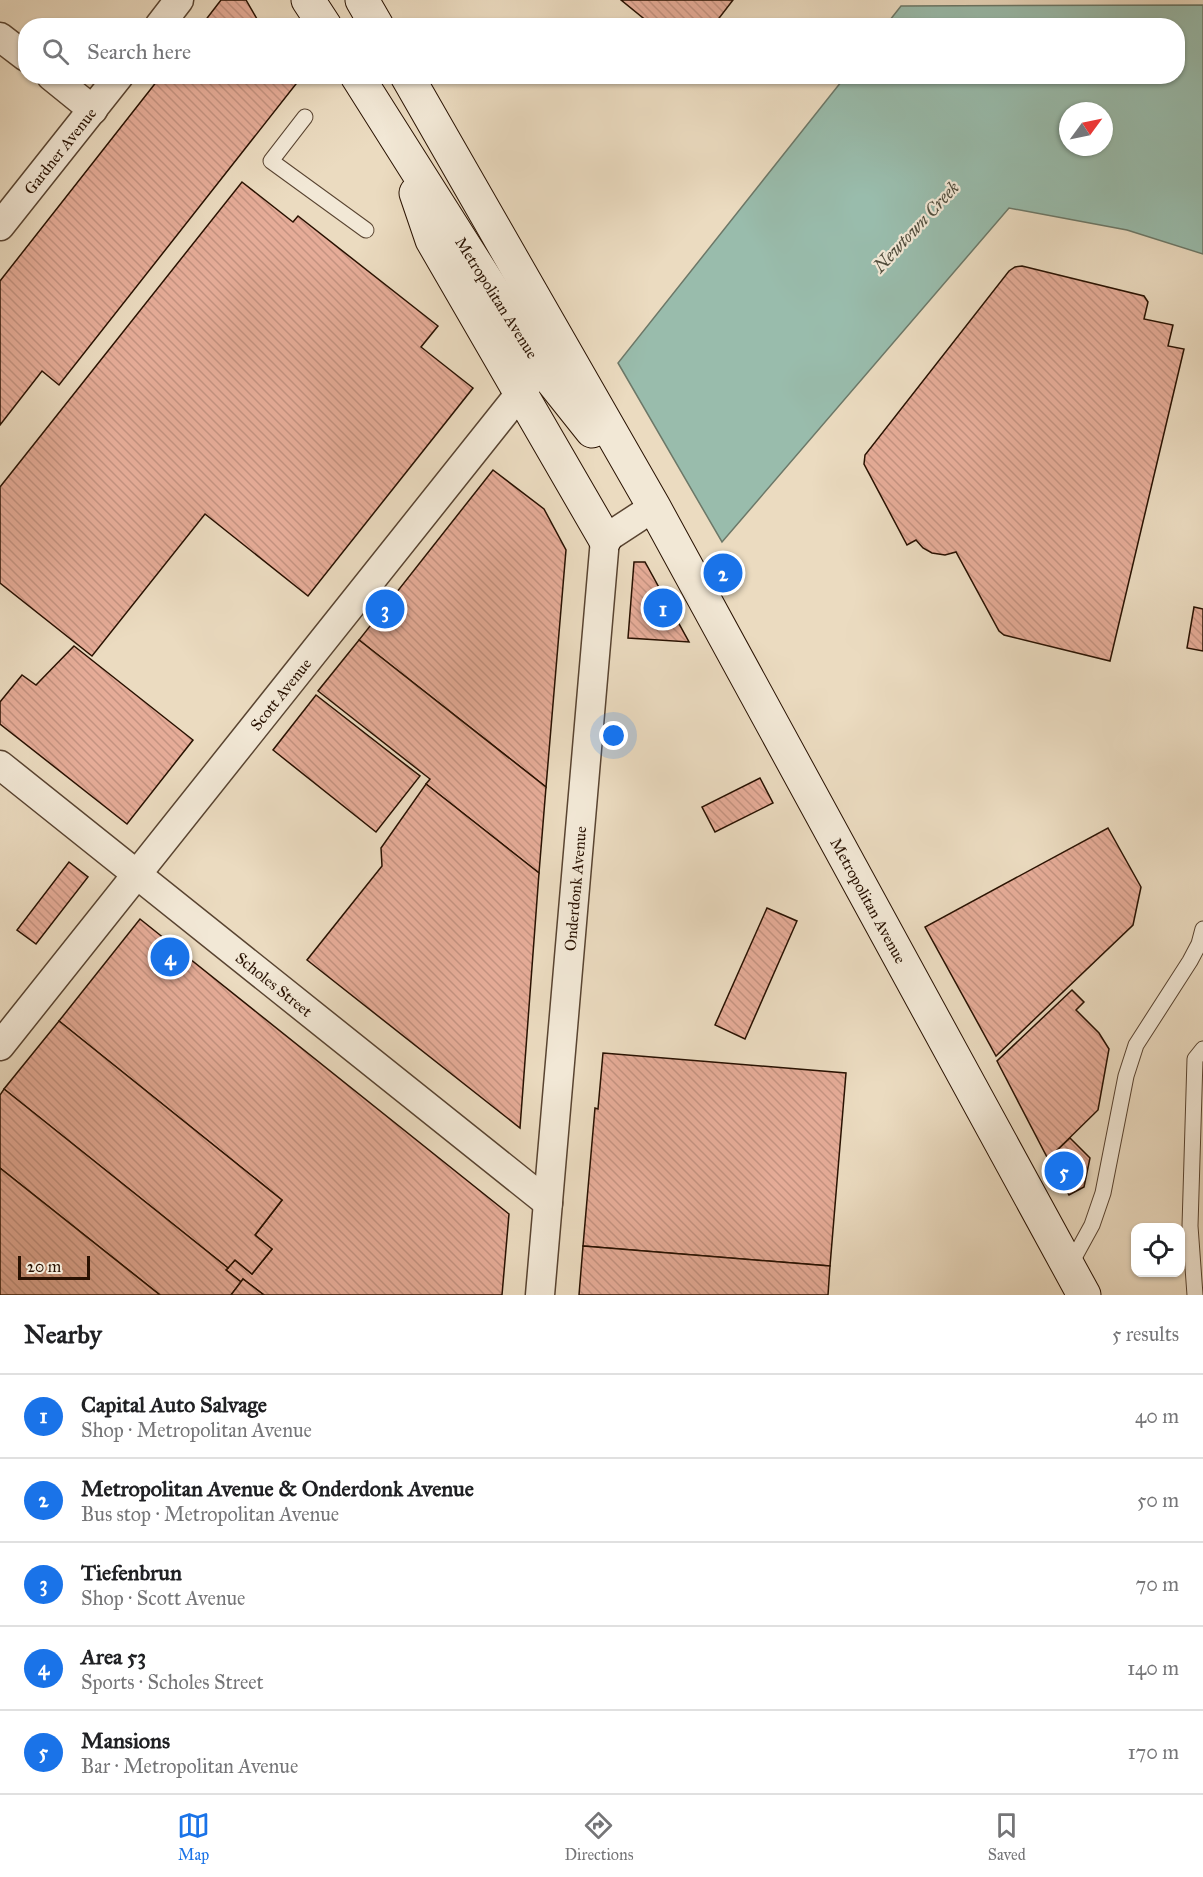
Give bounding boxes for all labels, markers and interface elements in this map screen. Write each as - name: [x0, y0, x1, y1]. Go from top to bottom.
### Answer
- search box: [18, 18, 1185, 84]
- icon: search: [39, 35, 72, 68]
- text: Search here: [87, 38, 191, 65]
- north arrow: [1059, 102, 1113, 156]
- street label: Gardner Avenue: [20, 104, 100, 198]
- water label: Newtown Creek: [868, 177, 964, 278]
- street label: Metropolitan Avenue: [451, 233, 542, 362]
- pin: 2: [704, 550, 742, 596]
- pin: 3: [366, 586, 404, 632]
- pin: 1: [644, 586, 682, 630]
- street label: Scott Avenue: [246, 654, 316, 734]
- your location: [599, 721, 628, 750]
- street label: Onderdonk Avenue: [561, 825, 590, 952]
- street label: Metropolitan Avenue: [826, 835, 910, 967]
- pin: 4: [150, 934, 190, 980]
- street label: Scholes Street: [232, 948, 316, 1021]
- pin: 5: [1044, 1148, 1084, 1194]
- map controls: [1131, 1223, 1185, 1277]
- button: locate: [1131, 1223, 1185, 1277]
- scale bar: [18, 1253, 90, 1280]
- text: 20 m: [27, 1257, 61, 1276]
- text: Nearby: [24, 1318, 102, 1350]
- text: 5 results: [1112, 1322, 1179, 1346]
- text: Capital Auto Salvage: [81, 1391, 267, 1418]
- text: 1: [40, 1404, 47, 1428]
- text: 40 m: [1135, 1404, 1179, 1428]
- text: Shop · Metropolitan Avenue: [81, 1418, 312, 1442]
- text: Metropolitan Avenue & Onderdonk Avenue: [81, 1475, 474, 1502]
- text: 2: [39, 1488, 48, 1512]
- text: 50 m: [1137, 1488, 1179, 1512]
- text: Bus stop · Metropolitan Avenue: [81, 1502, 339, 1526]
- text: Tiefenbrun: [81, 1559, 182, 1586]
- text: 3: [40, 1572, 48, 1596]
- text: 70 m: [1136, 1572, 1179, 1596]
- text: Shop · Scott Avenue: [81, 1586, 245, 1610]
- text: Area 53: [81, 1643, 146, 1670]
- text: 4: [38, 1656, 49, 1680]
- text: 140 m: [1127, 1656, 1179, 1680]
- text: Sports · Scholes Street: [81, 1670, 264, 1694]
- text: Mansions: [81, 1727, 170, 1754]
- text: 5: [39, 1740, 48, 1764]
- text: 170 m: [1128, 1740, 1179, 1764]
- text: Bar · Metropolitan Avenue: [81, 1754, 298, 1778]
- tab: Map: [177, 1809, 210, 1864]
- tab: Directions: [564, 1809, 633, 1864]
- tab: Saved: [988, 1809, 1026, 1864]

